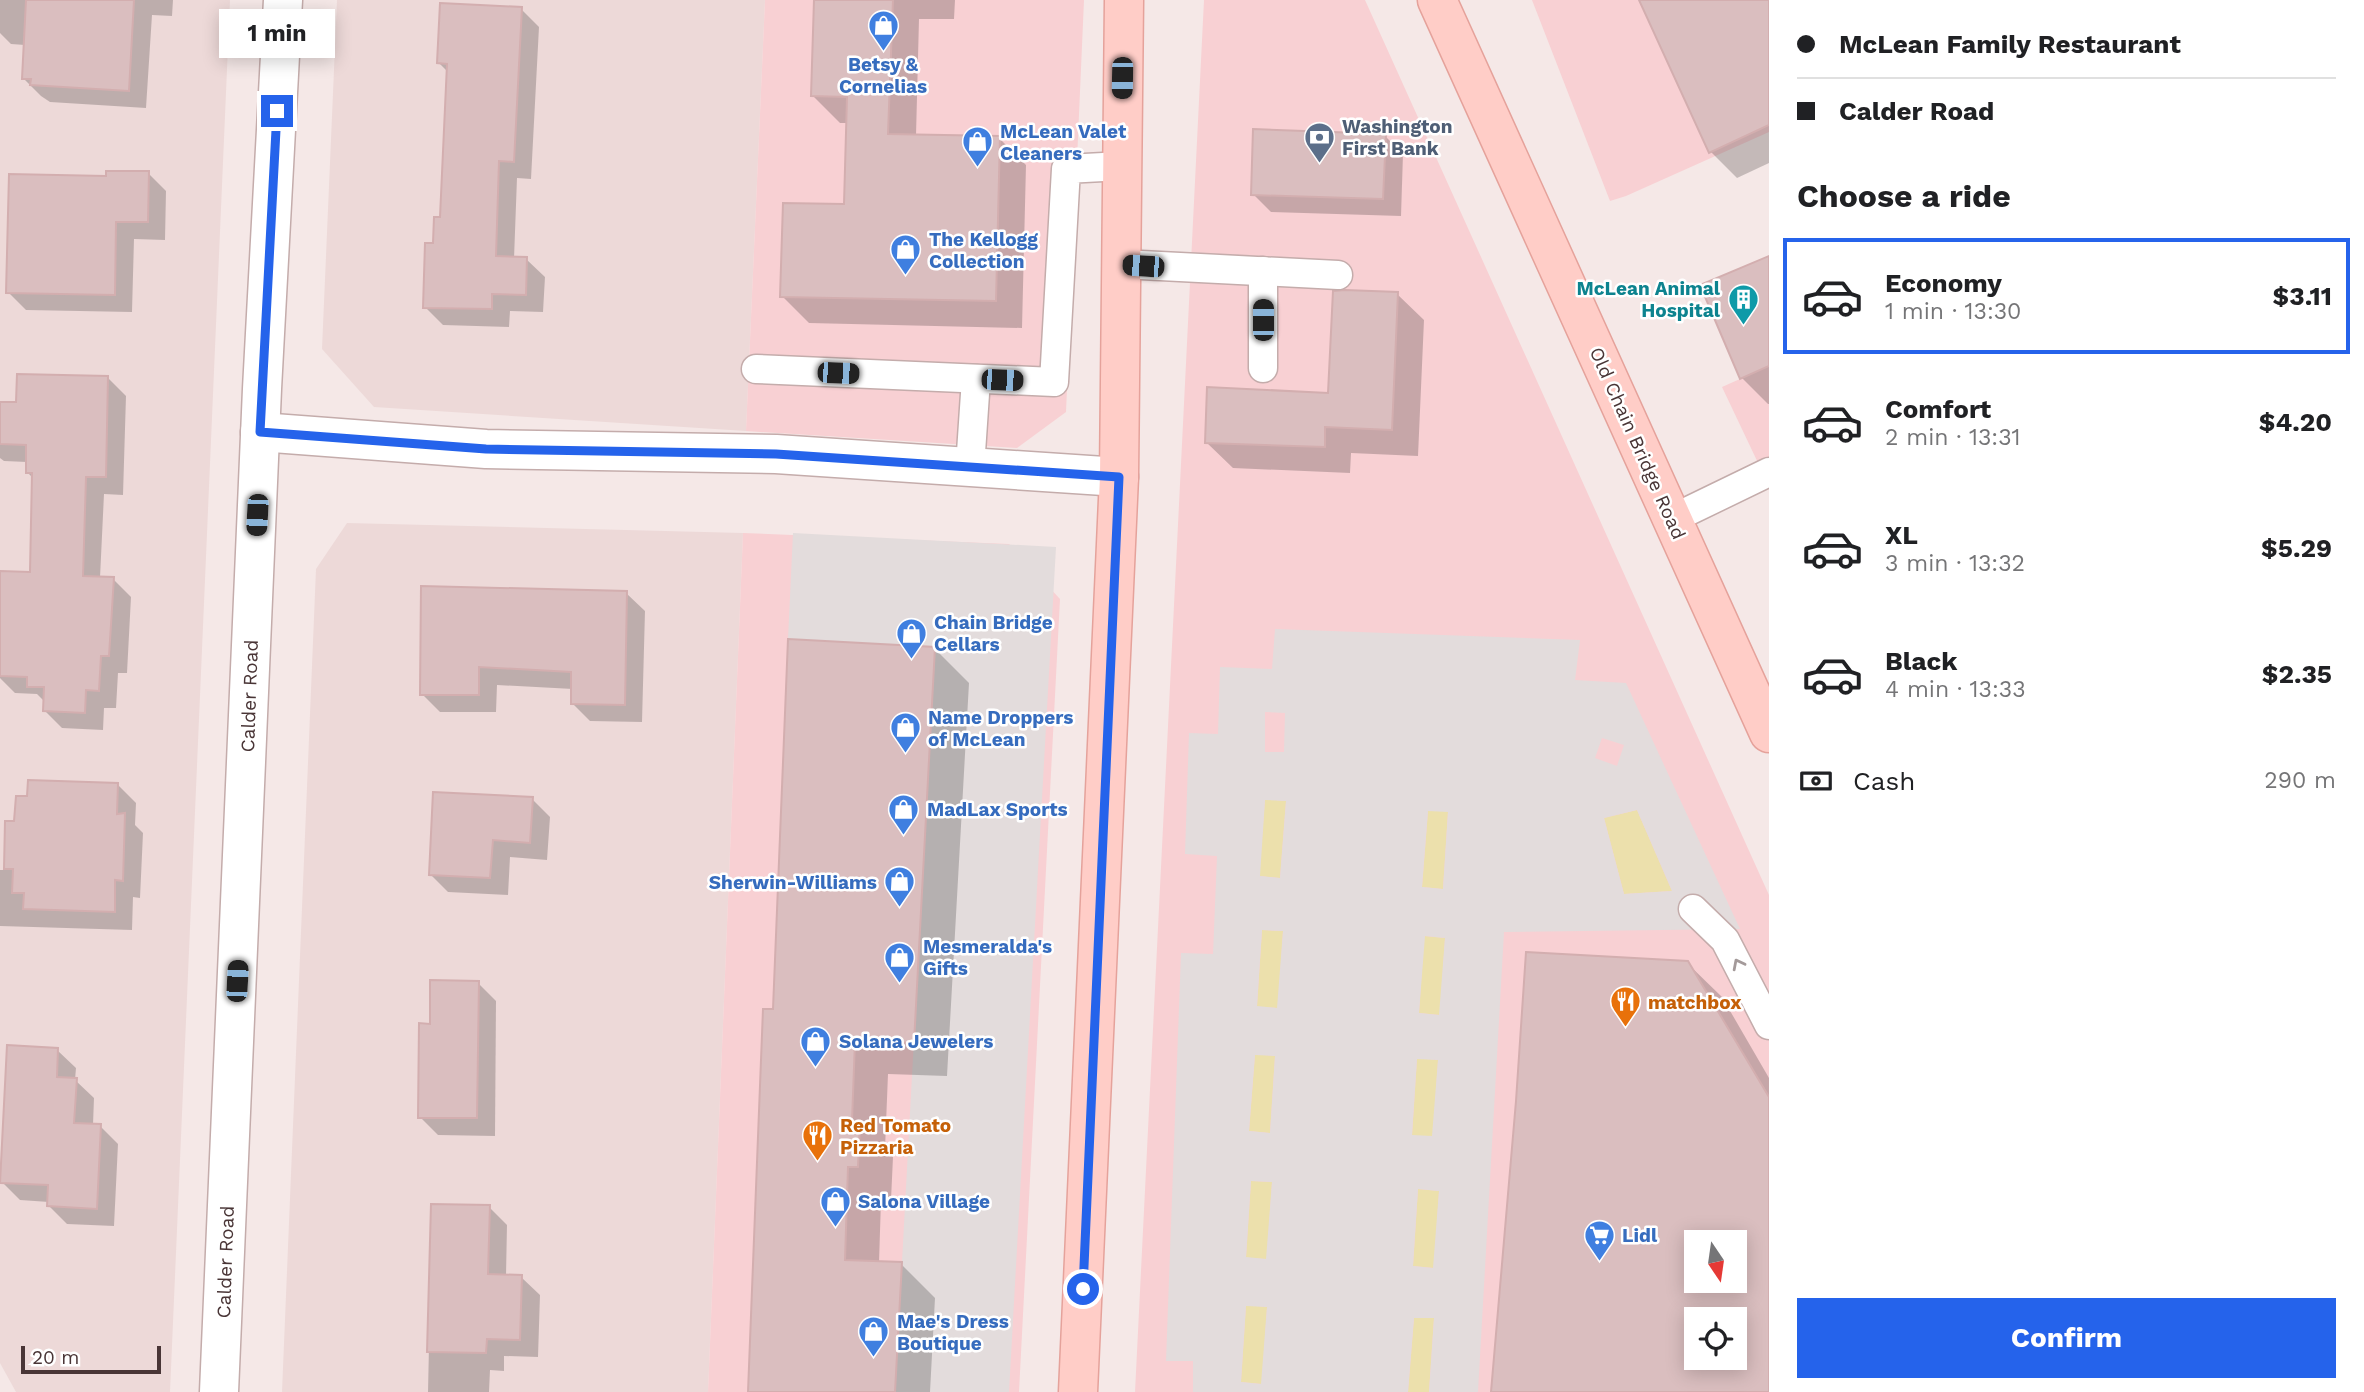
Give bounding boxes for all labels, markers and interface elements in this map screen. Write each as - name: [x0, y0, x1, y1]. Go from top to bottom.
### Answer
- shop icon: Betsy & Cornelias: [866, 8, 900, 52]
- callout: 1 min: [219, 10, 335, 58]
- text: 1 min: [247, 20, 307, 47]
- text: McLean Family Restaurant: [1839, 29, 2181, 59]
- place label: Betsy & Cornelias: [839, 53, 927, 98]
- car: [1112, 57, 1133, 99]
- route end: [261, 95, 293, 127]
- text: Calder Road: [1839, 96, 1994, 126]
- place label: Washington First Bank: [1342, 115, 1453, 160]
- place label: McLean Valet Cleaners: [1000, 120, 1127, 165]
- bank icon: Washington First Bank: [1302, 120, 1336, 164]
- shop icon: McLean Valet Cleaners: [960, 125, 994, 169]
- text: Choose a ride: [1797, 177, 2011, 215]
- place label: The Kellogg Collection: [929, 228, 1038, 273]
- shop icon: The Kellogg Collection: [889, 233, 923, 277]
- car: [1122, 254, 1165, 278]
- icon: car: [1801, 265, 1864, 328]
- text: Economy: [1885, 268, 2002, 298]
- place label: McLean Animal Hospital: [1577, 277, 1721, 322]
- text: $3.11: [2273, 281, 2332, 311]
- building icon: McLean Animal Hospital: [1726, 282, 1760, 326]
- text: 1 min · 13:30: [1885, 298, 2021, 325]
- car: [1253, 299, 1274, 341]
- street label: Old Chain Bridge Road: [1585, 343, 1690, 543]
- car: [817, 362, 860, 384]
- car: [981, 369, 1024, 391]
- icon: car: [1801, 391, 1864, 454]
- text: Comfort: [1885, 394, 1991, 424]
- text: $4.20: [2259, 407, 2332, 437]
- text: 2 min · 13:31: [1885, 424, 2021, 451]
- car: [246, 493, 269, 537]
- icon: car: [1801, 517, 1864, 580]
- text: XL: [1885, 520, 1918, 550]
- text: $5.29: [2261, 533, 2332, 563]
- text: 3 min · 13:32: [1885, 550, 2025, 577]
- place label: Chain Bridge Cellars: [934, 611, 1053, 656]
- shop icon: Chain Bridge Cellars: [894, 616, 928, 660]
- street label: Calder Road: [236, 639, 263, 753]
- icon: car: [1801, 643, 1864, 706]
- text: Black: [1885, 646, 1957, 676]
- text: $2.35: [2262, 659, 2332, 689]
- text: 4 min · 13:33: [1885, 676, 2026, 703]
- place label: Name Droppers of McLean: [928, 706, 1073, 751]
- shop icon: Name Droppers of McLean: [888, 711, 922, 755]
- icon: cash: [1797, 762, 1835, 800]
- text: Cash: [1853, 766, 1915, 796]
- text: 290 m: [2264, 767, 2336, 794]
- shop icon: MadLax Sports: [887, 792, 921, 836]
- place label: MadLax Sports: [927, 798, 1068, 821]
- shop icon: Sherwin-Williams: [883, 865, 917, 909]
- place label: Sherwin-Williams: [709, 871, 877, 894]
- place label: Mesmeralda's Gifts: [923, 935, 1052, 980]
- shop icon: Mesmeralda's Gifts: [883, 940, 917, 984]
- car: [226, 959, 249, 1003]
- one-way arrow: [1732, 959, 1746, 971]
- restaurant icon: matchbox: [1608, 985, 1642, 1029]
- place label: matchbox: [1648, 991, 1742, 1014]
- shop icon: Solana Jewelers: [799, 1024, 833, 1068]
- place label: Solana Jewelers: [839, 1030, 993, 1053]
- place label: Red Tomato Pizzaria: [840, 1114, 951, 1159]
- restaurant icon: Red Tomato Pizzaria: [800, 1119, 834, 1163]
- shop icon: Salona Village: [818, 1184, 852, 1228]
- place label: Salona Village: [858, 1190, 990, 1213]
- street label: Calder Road: [212, 1205, 239, 1319]
- supermarket icon: Lidl: [1582, 1218, 1616, 1262]
- place label: Lidl: [1622, 1224, 1658, 1247]
- north arrow: [1684, 1230, 1746, 1293]
- map controls: [1684, 1230, 1747, 1370]
- route start: [1067, 1273, 1099, 1305]
- button: Confirm: [1797, 1298, 2336, 1378]
- button: locate: [1684, 1307, 1747, 1370]
- place label: Mae's Dress Boutique: [897, 1310, 1009, 1355]
- shop icon: Mae's Dress Boutique: [857, 1315, 891, 1359]
- scale bar: [21, 1343, 161, 1375]
- text: 20 m: [32, 1346, 79, 1369]

